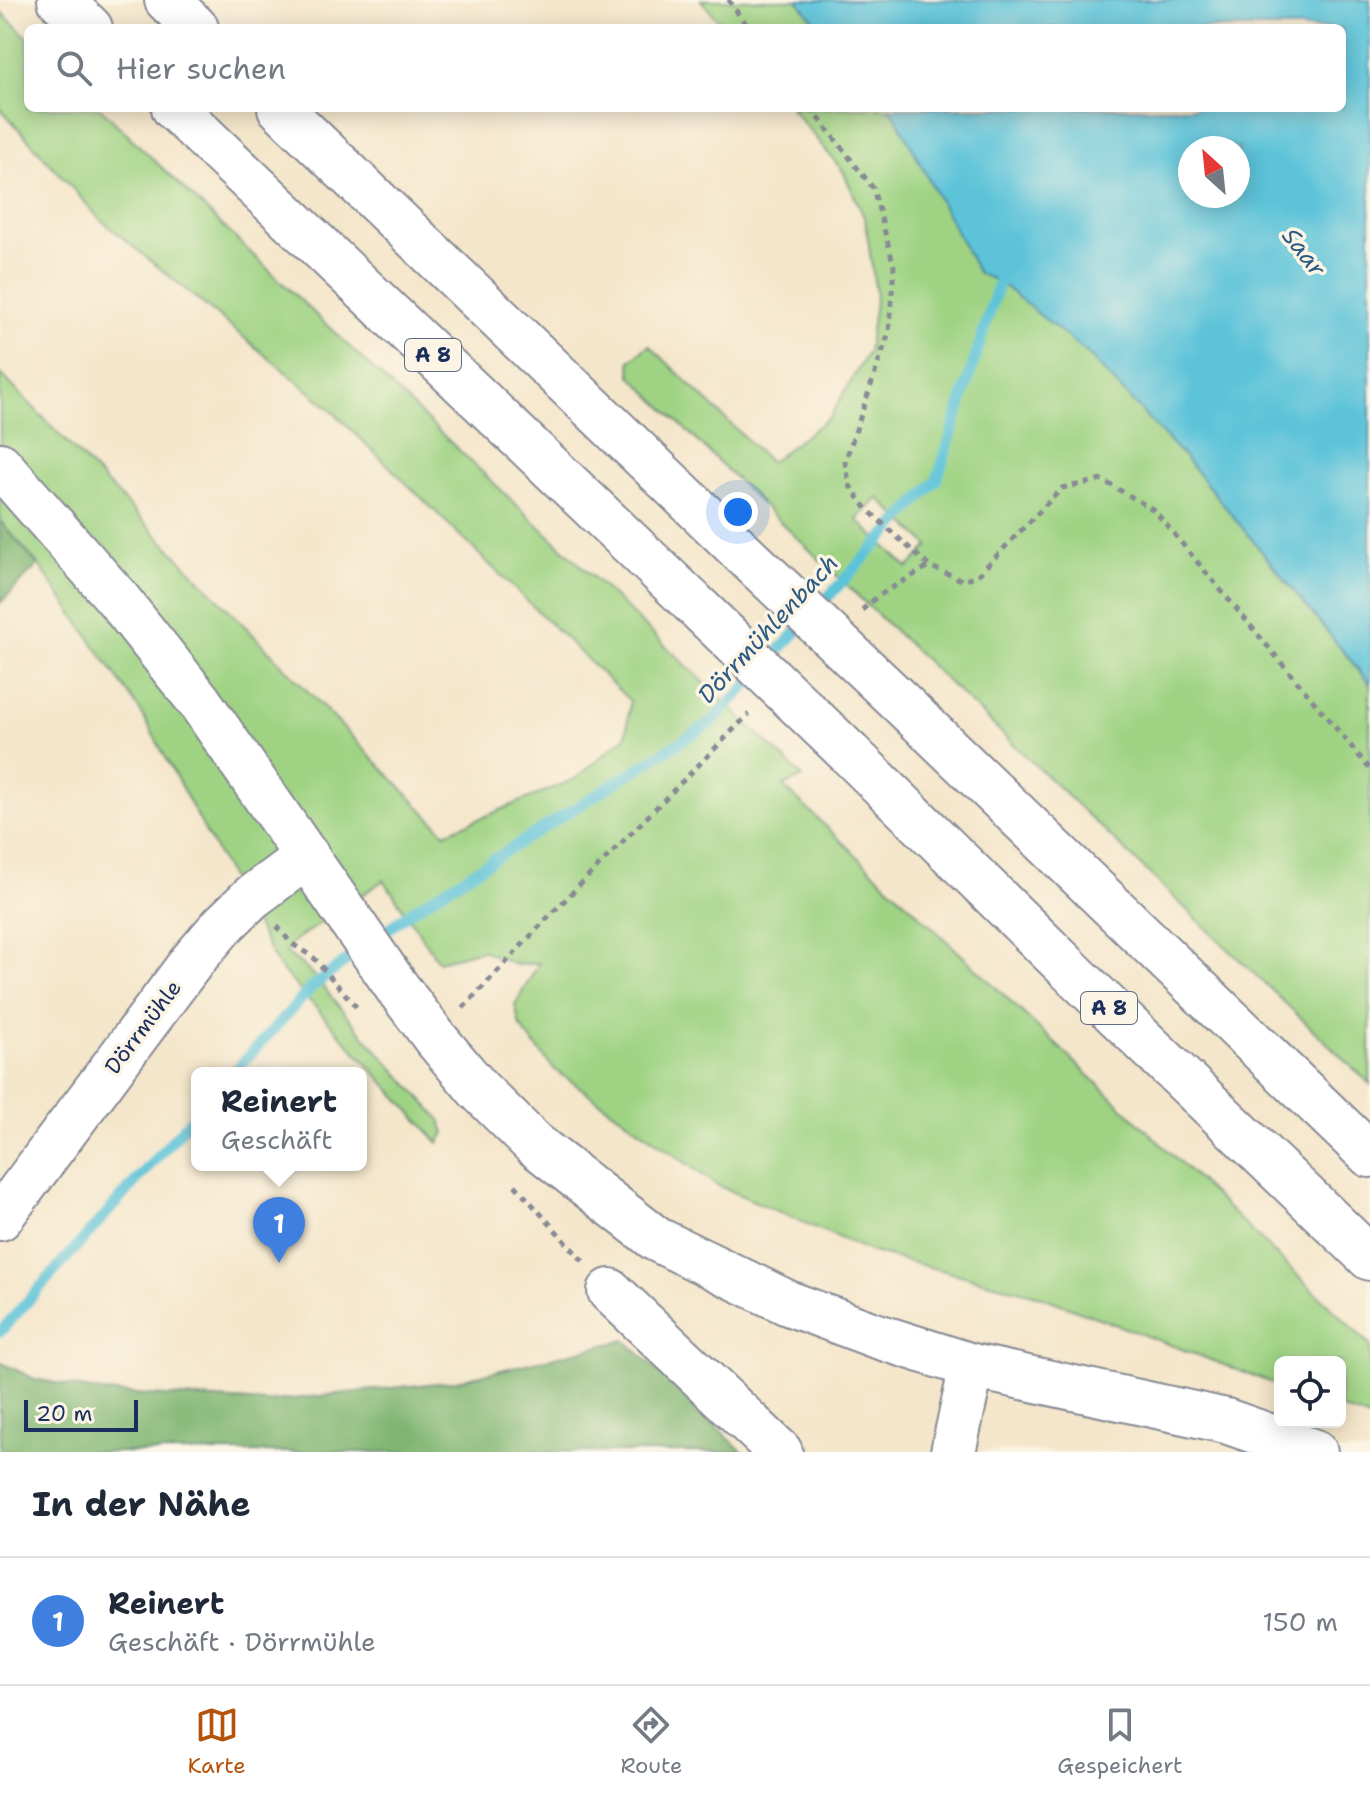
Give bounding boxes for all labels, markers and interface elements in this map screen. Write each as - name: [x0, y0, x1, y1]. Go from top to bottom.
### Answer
- search box: [24, 24, 1346, 112]
- icon: search: [52, 46, 96, 90]
- text: Hier suchen: [116, 48, 286, 89]
- north arrow: [1178, 136, 1250, 208]
- water label: Saar: [1275, 221, 1334, 284]
- road number: A 8: [405, 339, 461, 371]
- your location: [718, 492, 758, 532]
- water label: Dörrmühlenbach: [691, 548, 845, 710]
- street label: Dörrmühle: [98, 974, 188, 1080]
- road number: A 8: [1081, 992, 1137, 1024]
- popup: [191, 1067, 367, 1171]
- text: Reinert: [221, 1081, 337, 1122]
- text: Geschäft: [221, 1122, 333, 1157]
- pin: 1: [253, 1197, 305, 1263]
- map controls: [1274, 1356, 1346, 1428]
- button: locate: [1274, 1356, 1346, 1428]
- scale bar: [24, 1396, 138, 1432]
- text: 20 m: [36, 1399, 93, 1428]
- text: In der Nähe: [32, 1481, 251, 1527]
- text: Reinert: [108, 1583, 224, 1624]
- text: 1: [52, 1604, 64, 1639]
- text: 150 m: [1262, 1604, 1338, 1639]
- text: Geschäft · Dörrmühle: [108, 1624, 376, 1659]
- tab: Karte: [187, 1703, 246, 1780]
- tab: Route: [621, 1703, 682, 1780]
- tab: Gespeichert: [1057, 1703, 1183, 1780]

